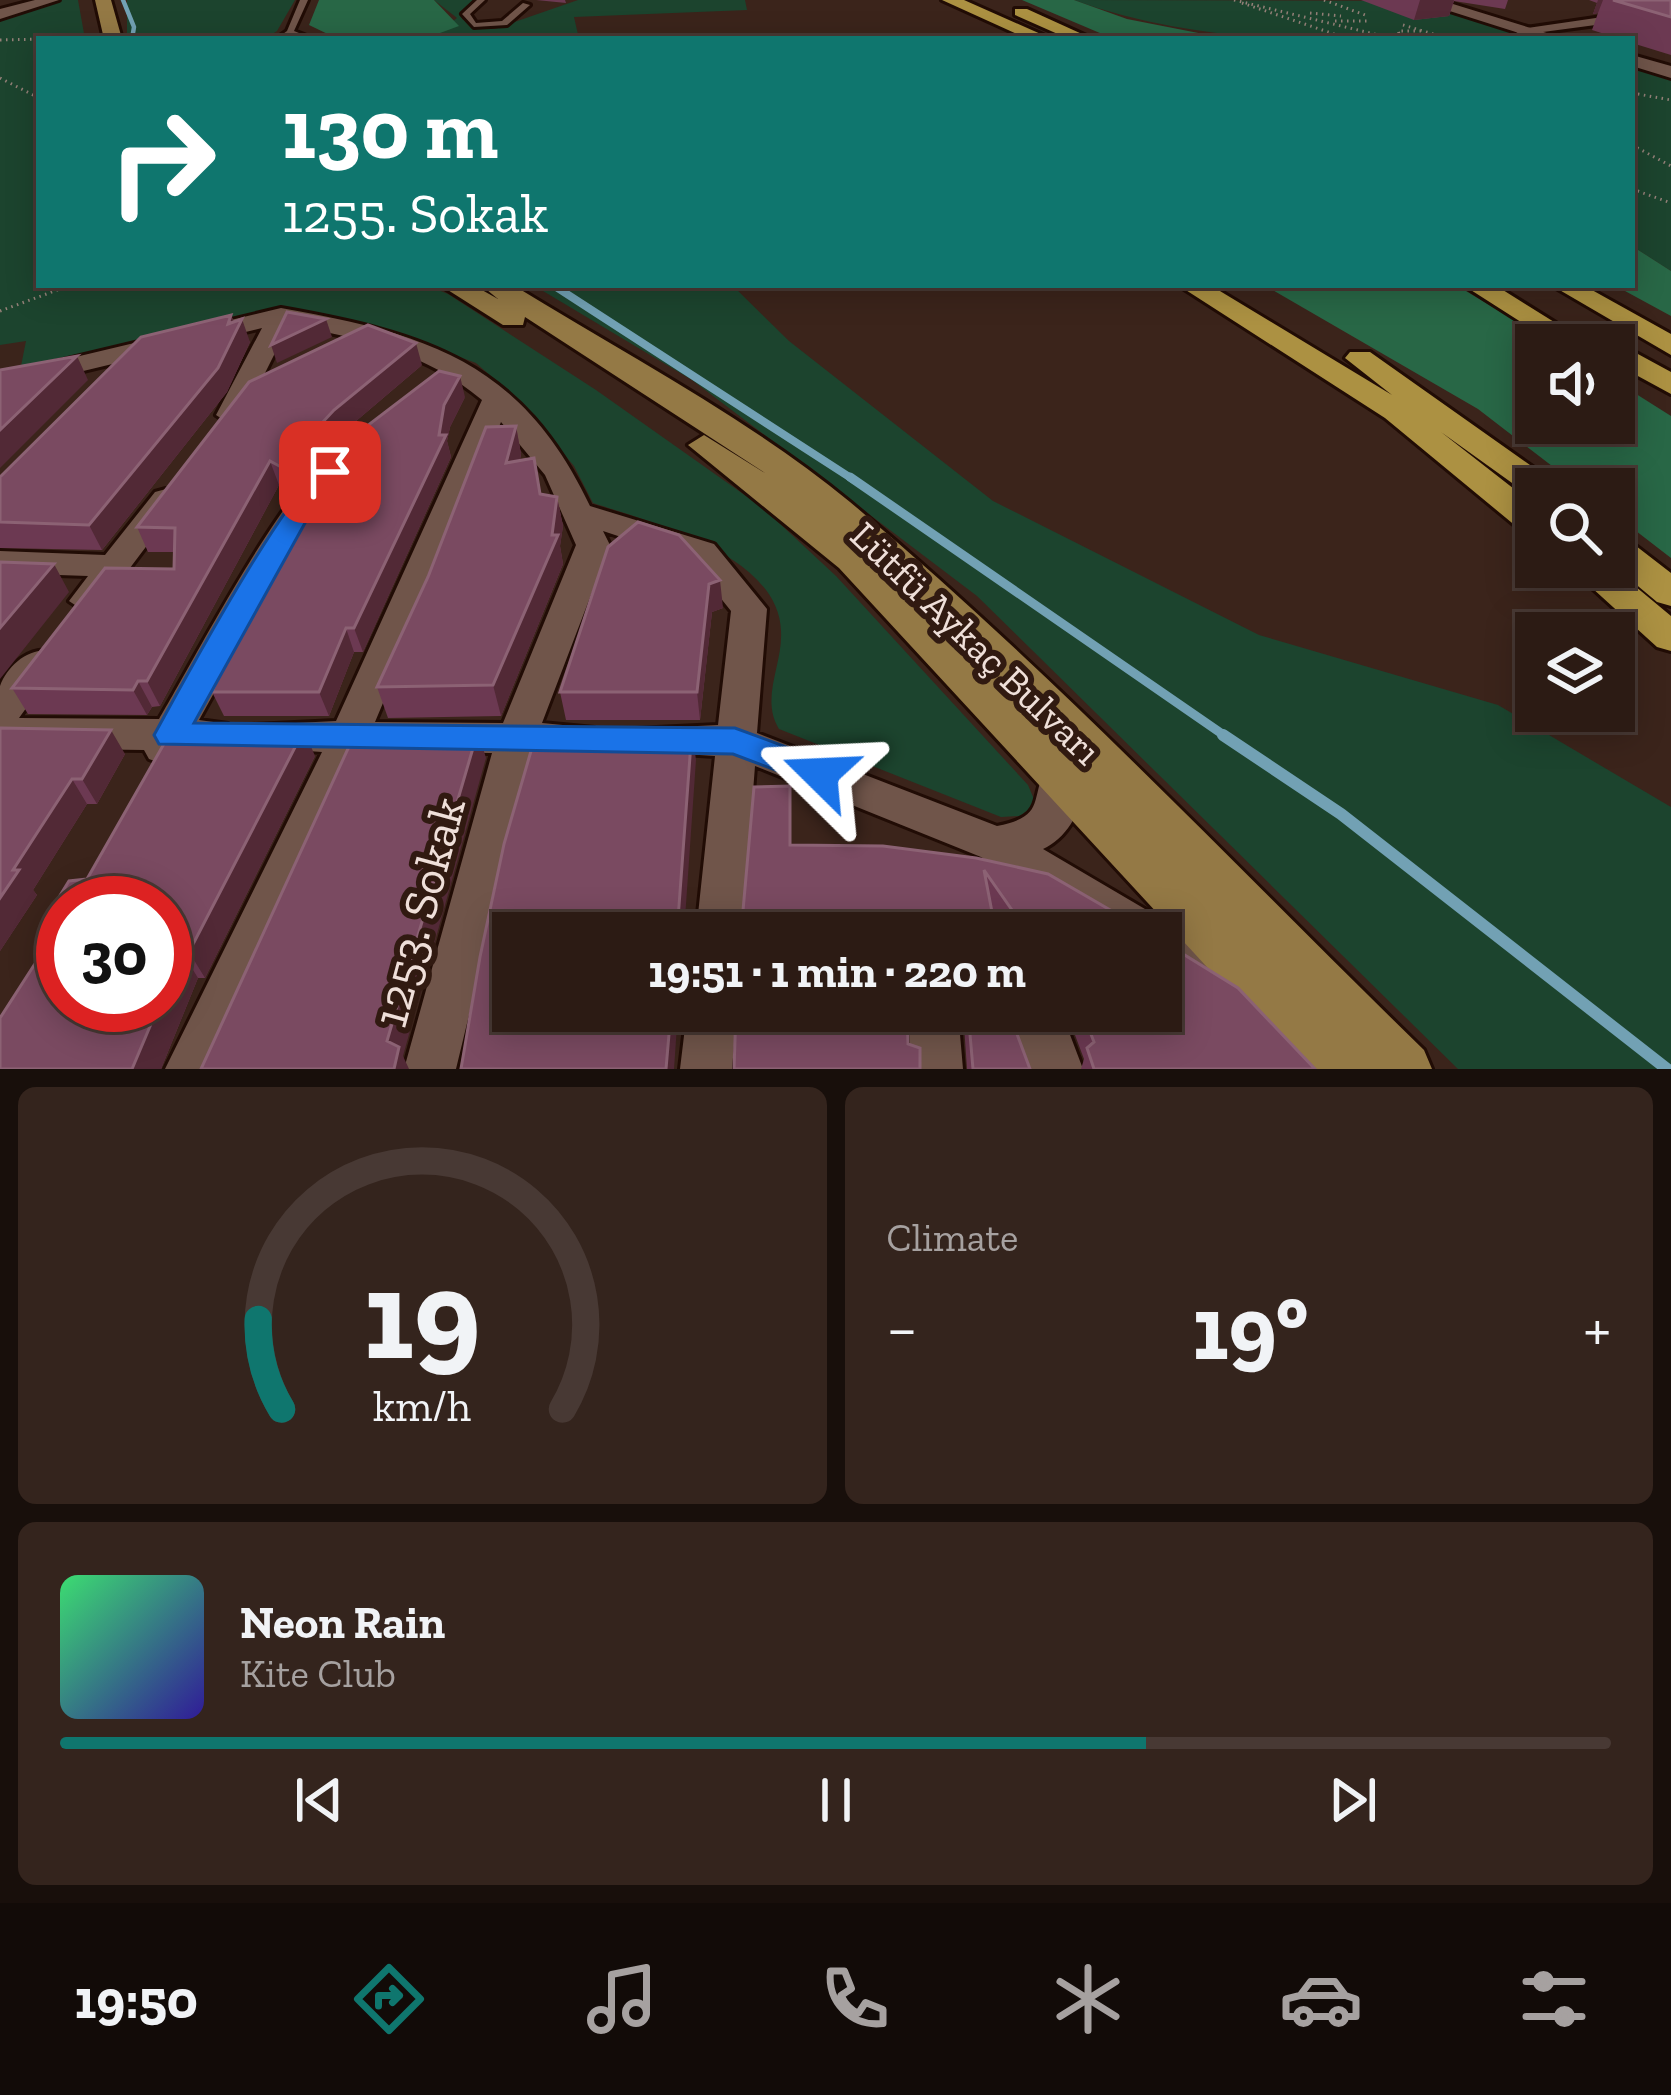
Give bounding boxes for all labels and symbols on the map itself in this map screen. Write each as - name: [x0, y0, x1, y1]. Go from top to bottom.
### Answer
- pin: [279, 421, 381, 523]
- street label: Lütfü Aykaç Bulvarı: [841, 512, 1111, 774]
- position arrow: [757, 711, 883, 837]
- street label: 1253. Sokak: [361, 791, 477, 1033]
- speed limit sign: 30: [36, 876, 192, 1032]

